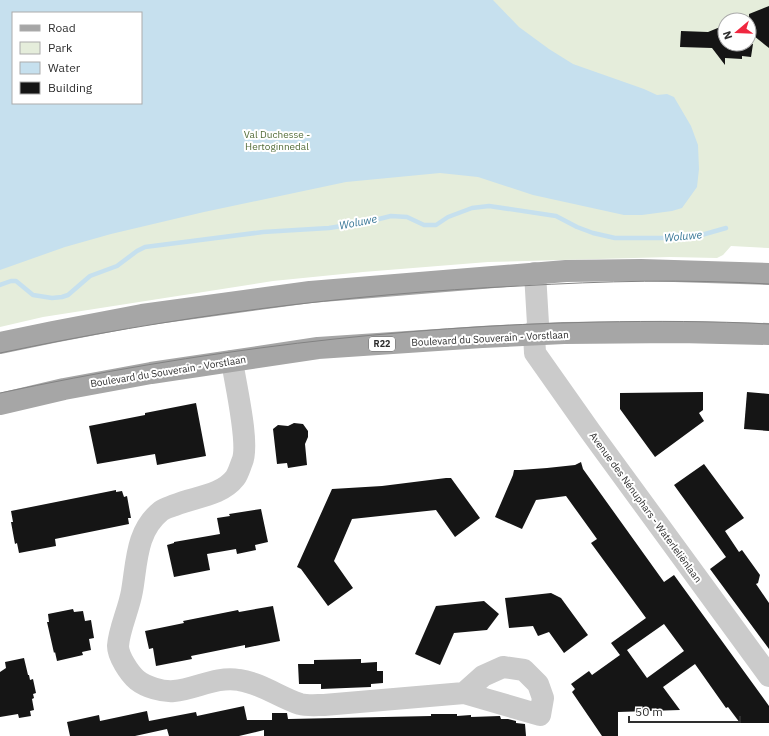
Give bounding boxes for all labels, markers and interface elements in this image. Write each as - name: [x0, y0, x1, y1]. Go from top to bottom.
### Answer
- legend: [12, 12, 142, 104]
- north arrow: [717, 12, 757, 52]
- text: Road: [48, 20, 76, 35]
- text: N: [720, 29, 735, 41]
- text: Park: [48, 40, 73, 55]
- text: Water: [48, 60, 81, 75]
- text: Building: [48, 80, 93, 95]
- park label: Val Duchesse - Hertoginnedal: [244, 128, 310, 153]
- water label: Woluwe: [338, 211, 378, 232]
- water label: Woluwe: [663, 227, 703, 245]
- street label: Boulevard du Souverain - Vorstlaan: [411, 328, 569, 349]
- road number: R22: [369, 337, 395, 351]
- street label: Boulevard du Souverain - Vorstlaan: [89, 353, 247, 390]
- street label: Avenue des Nénuphars - Waterleliënlaan: [587, 430, 705, 585]
- scale bar: [629, 698, 740, 724]
- text: 50 m: [635, 704, 663, 719]

